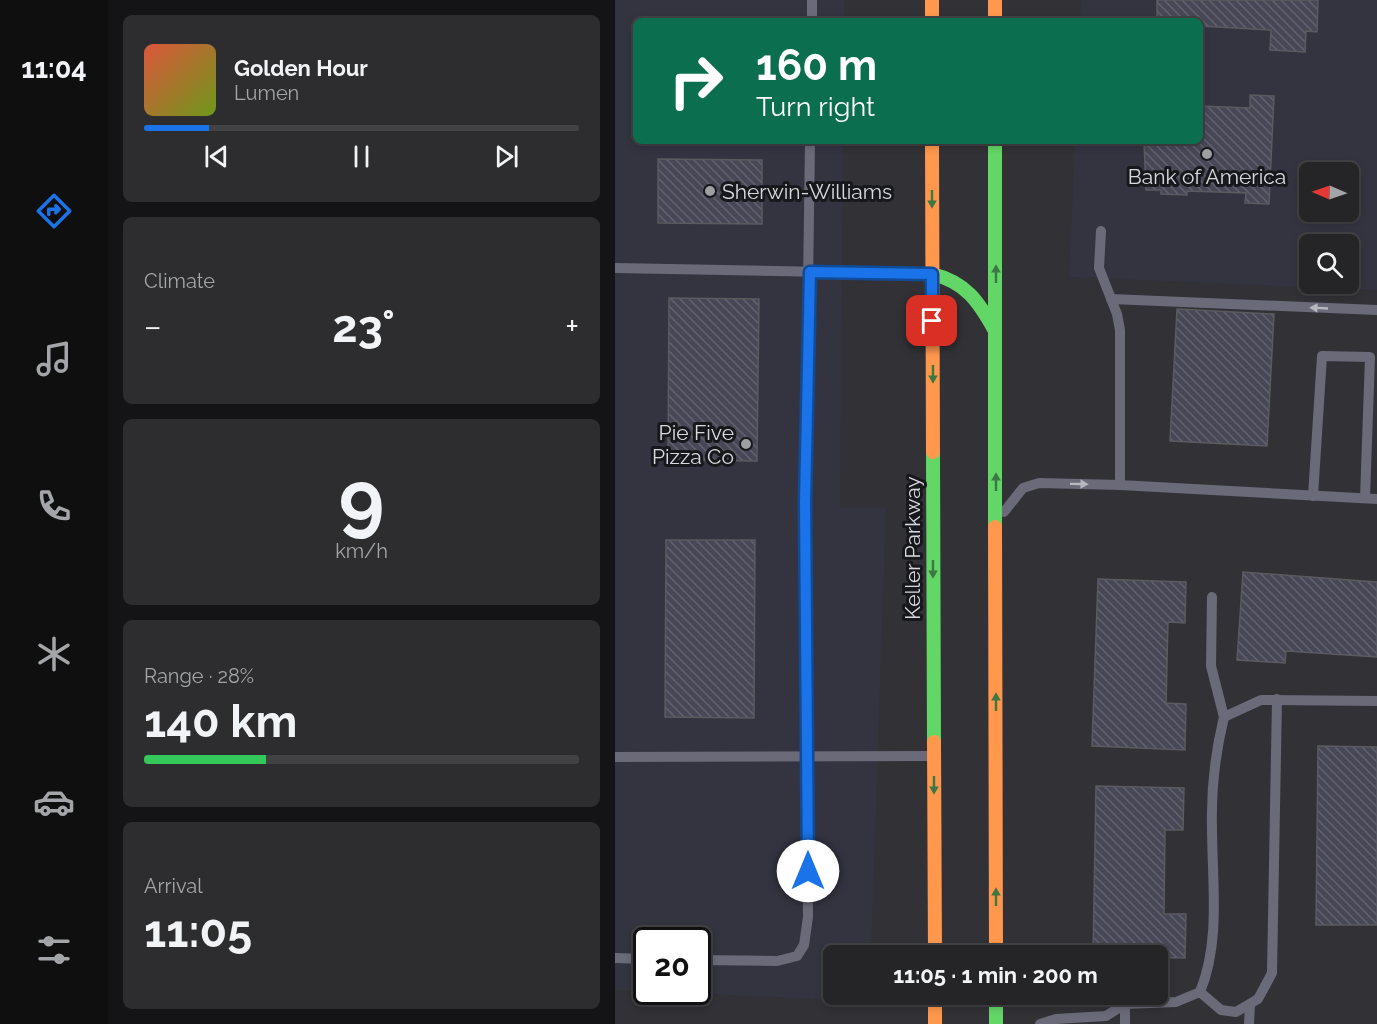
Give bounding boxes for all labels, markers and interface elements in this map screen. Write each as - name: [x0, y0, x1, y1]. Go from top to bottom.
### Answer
- text: 160 m: [756, 41, 877, 90]
- icon: right: [657, 42, 735, 120]
- text: 11:04: [21, 53, 87, 84]
- text: Golden Hour: [234, 55, 368, 81]
- text: Lumen: [234, 81, 299, 105]
- text: Turn right: [756, 91, 875, 122]
- icon: previous: [200, 140, 233, 173]
- icon: pause: [345, 140, 378, 173]
- icon: next: [490, 140, 523, 173]
- marker: Bank of America: [1200, 147, 1214, 161]
- north arrow: [1299, 162, 1359, 222]
- map controls: [1299, 162, 1359, 294]
- place label: Bank of America: [1128, 164, 1286, 189]
- place label: Sherwin-Williams: [722, 179, 892, 204]
- marker: Sherwin-Williams: [703, 184, 717, 198]
- icon: directions: [33, 190, 75, 232]
- one-way arrow: [927, 190, 937, 209]
- button: search: [1299, 234, 1359, 294]
- one-way arrow: [991, 265, 1000, 284]
- text: Climate: [144, 269, 215, 293]
- pin: [906, 295, 957, 346]
- text: 23°: [332, 300, 395, 353]
- one-way arrow: [1309, 303, 1328, 312]
- icon: arrive: [915, 304, 948, 337]
- text: −: [144, 307, 162, 346]
- text: +: [565, 307, 579, 346]
- icon: music: [33, 338, 75, 380]
- one-way arrow: [928, 365, 937, 384]
- place label: Pie Five Pizza Co: [652, 420, 734, 469]
- marker: Pie Five Pizza Co: [739, 437, 753, 451]
- text: 9: [339, 454, 384, 545]
- one-way arrow: [991, 473, 1001, 492]
- street label: Keller Parkway: [900, 476, 925, 620]
- one-way arrow: [1070, 479, 1089, 489]
- icon: phone: [33, 485, 75, 527]
- text: km/h: [335, 539, 388, 563]
- one-way arrow: [928, 560, 938, 579]
- icon: climate: [33, 633, 75, 675]
- text: Range · 28%: [144, 664, 254, 688]
- one-way arrow: [991, 693, 1001, 712]
- text: 140 km: [144, 695, 297, 748]
- one-way arrow: [929, 776, 939, 795]
- icon: car: [33, 781, 75, 823]
- position arrow: [776, 839, 840, 903]
- text: Arrival: [144, 874, 203, 898]
- one-way arrow: [991, 888, 1001, 907]
- text: 11:05: [144, 905, 252, 958]
- speed limit sign: 20: [633, 927, 711, 1005]
- icon: filters: [33, 929, 75, 971]
- text: 11:05 · 1 min · 200 m: [893, 962, 1098, 988]

